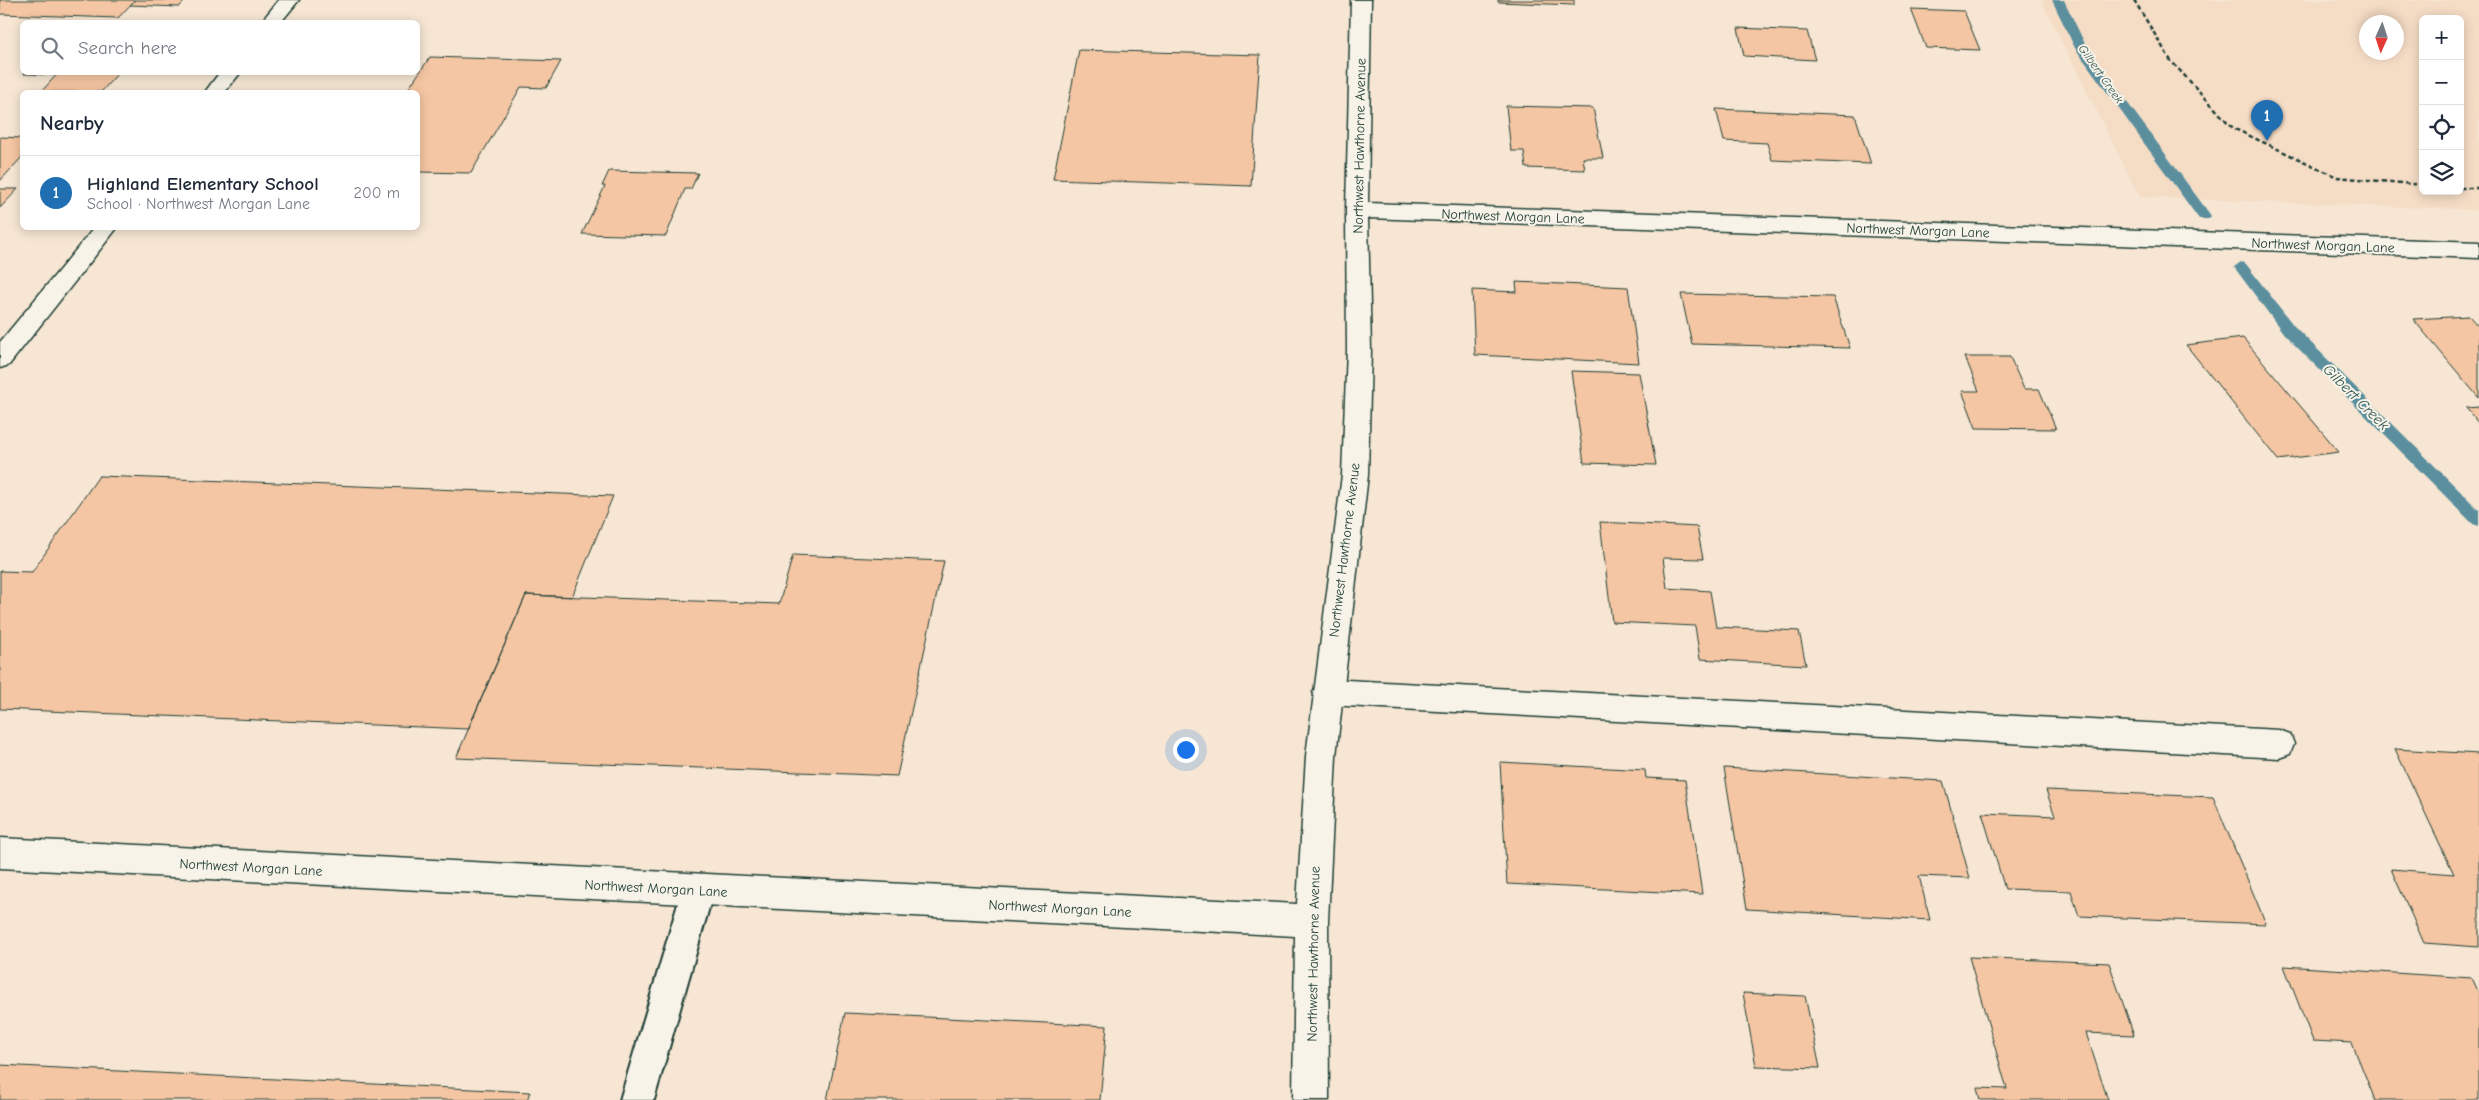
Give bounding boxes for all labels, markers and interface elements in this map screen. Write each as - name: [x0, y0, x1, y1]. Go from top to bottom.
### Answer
- north arrow: [2359, 15, 2404, 60]
- map controls: [2419, 15, 2464, 195]
- button: +: [2419, 15, 2464, 60]
- search box: [20, 20, 420, 75]
- icon: search: [38, 34, 66, 62]
- text: Search here: [78, 37, 177, 59]
- water label: Gilbert Creek: [2076, 42, 2127, 106]
- street label: Northwest Hawthorne Avenue: [1349, 58, 1370, 234]
- button: −: [2419, 60, 2464, 105]
- pin: 1: [2251, 100, 2283, 141]
- button: locate: [2419, 105, 2464, 150]
- text: Nearby: [40, 111, 104, 135]
- button: layers: [2419, 150, 2464, 195]
- text: Highland Elementary School: [87, 173, 319, 195]
- text: 1: [53, 184, 59, 202]
- text: 200 m: [354, 184, 400, 202]
- text: School · Northwest Morgan Lane: [87, 195, 310, 213]
- street label: Northwest Morgan Lane: [1441, 206, 1585, 227]
- street label: Northwest Morgan Lane: [1846, 220, 1990, 241]
- street label: Northwest Morgan Lane: [2251, 235, 2395, 256]
- water label: Gilbert Creek: [2319, 360, 2393, 434]
- street label: Northwest Hawthorne Avenue: [1325, 462, 1364, 638]
- your location: [1173, 737, 1199, 763]
- street label: Northwest Morgan Lane: [179, 855, 323, 880]
- street label: Northwest Hawthorne Avenue: [1303, 866, 1324, 1042]
- street label: Northwest Morgan Lane: [584, 876, 728, 901]
- street label: Northwest Morgan Lane: [988, 896, 1132, 921]

